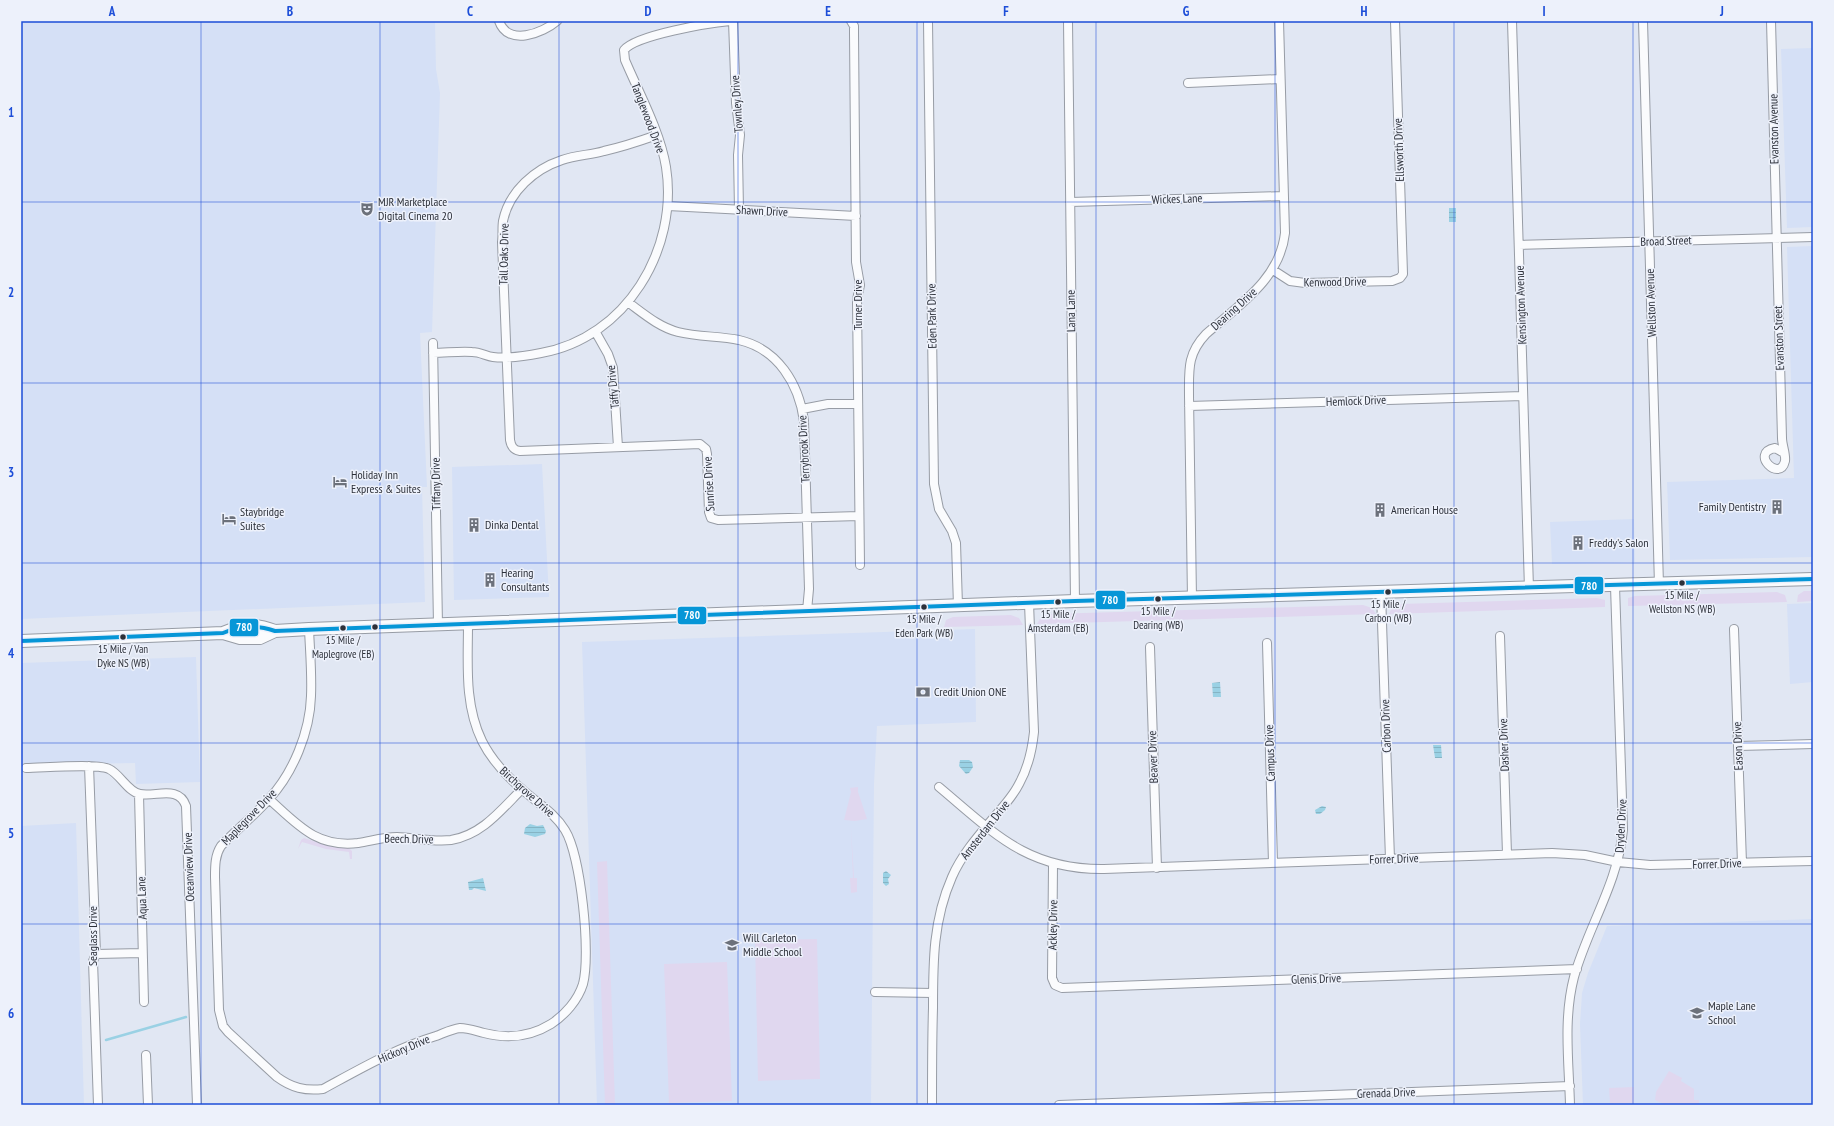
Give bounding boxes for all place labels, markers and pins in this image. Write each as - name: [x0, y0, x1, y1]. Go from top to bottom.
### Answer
- place label: MJR Marketplace Digital Cinema 20: [378, 194, 452, 223]
- theatre icon: MJR Marketplace Digital Cinema 20: [359, 201, 375, 217]
- place label: Holiday Inn Express & Suites: [351, 467, 421, 496]
- hotel icon: Holiday Inn Express & Suites: [332, 474, 348, 490]
- place label: Family Dentistry: [1699, 499, 1766, 514]
- building icon: Family Dentistry: [1769, 499, 1785, 515]
- building icon: American House: [1372, 502, 1388, 518]
- place label: American House: [1391, 502, 1458, 517]
- place label: Staybridge Suites: [240, 504, 284, 533]
- hotel icon: Staybridge Suites: [221, 511, 237, 527]
- building icon: Dinka Dental: [466, 517, 482, 533]
- place label: Dinka Dental: [485, 517, 539, 532]
- building icon: Freddy's Salon: [1570, 535, 1586, 551]
- place label: Freddy's Salon: [1589, 535, 1648, 550]
- place label: Hearing Consultants: [501, 565, 549, 594]
- building icon: Hearing Consultants: [482, 572, 498, 588]
- marker: 15 Mile / Wellston NS (WB): [1677, 578, 1687, 588]
- marker: 15 Mile / Carbon (WB): [1383, 587, 1393, 597]
- place label: 15 Mile / Wellston NS (WB): [1649, 588, 1715, 616]
- marker: 15 Mile / Dearing (WB): [1153, 594, 1163, 604]
- marker: 15 Mile / Amsterdam (EB): [1053, 597, 1063, 607]
- place label: 15 Mile / Carbon (WB): [1365, 597, 1412, 625]
- marker: 15 Mile / Eden Park (WB): [919, 602, 929, 612]
- place label: 15 Mile / Dearing (WB): [1133, 604, 1183, 632]
- place label: 15 Mile / Amsterdam (EB): [1028, 607, 1089, 635]
- place label: 15 Mile / Eden Park (WB): [895, 612, 953, 640]
- unlabelled marker: [370, 622, 380, 632]
- marker: 15 Mile / Maplegrove (EB): [338, 623, 348, 633]
- marker: 15 Mile / Van Dyke NS (WB): [118, 632, 128, 642]
- place label: 15 Mile / Maplegrove (EB): [312, 633, 374, 661]
- place label: 15 Mile / Van Dyke NS (WB): [97, 642, 149, 670]
- bank icon: Credit Union ONE: [915, 684, 931, 700]
- place label: Credit Union ONE: [934, 684, 1007, 699]
- place label: Will Carleton Middle School: [743, 930, 802, 959]
- school or university icon: Will Carleton Middle School: [724, 937, 740, 953]
- place label: Maple Lane School: [1708, 998, 1756, 1027]
- school or university icon: Maple Lane School: [1689, 1005, 1705, 1021]

